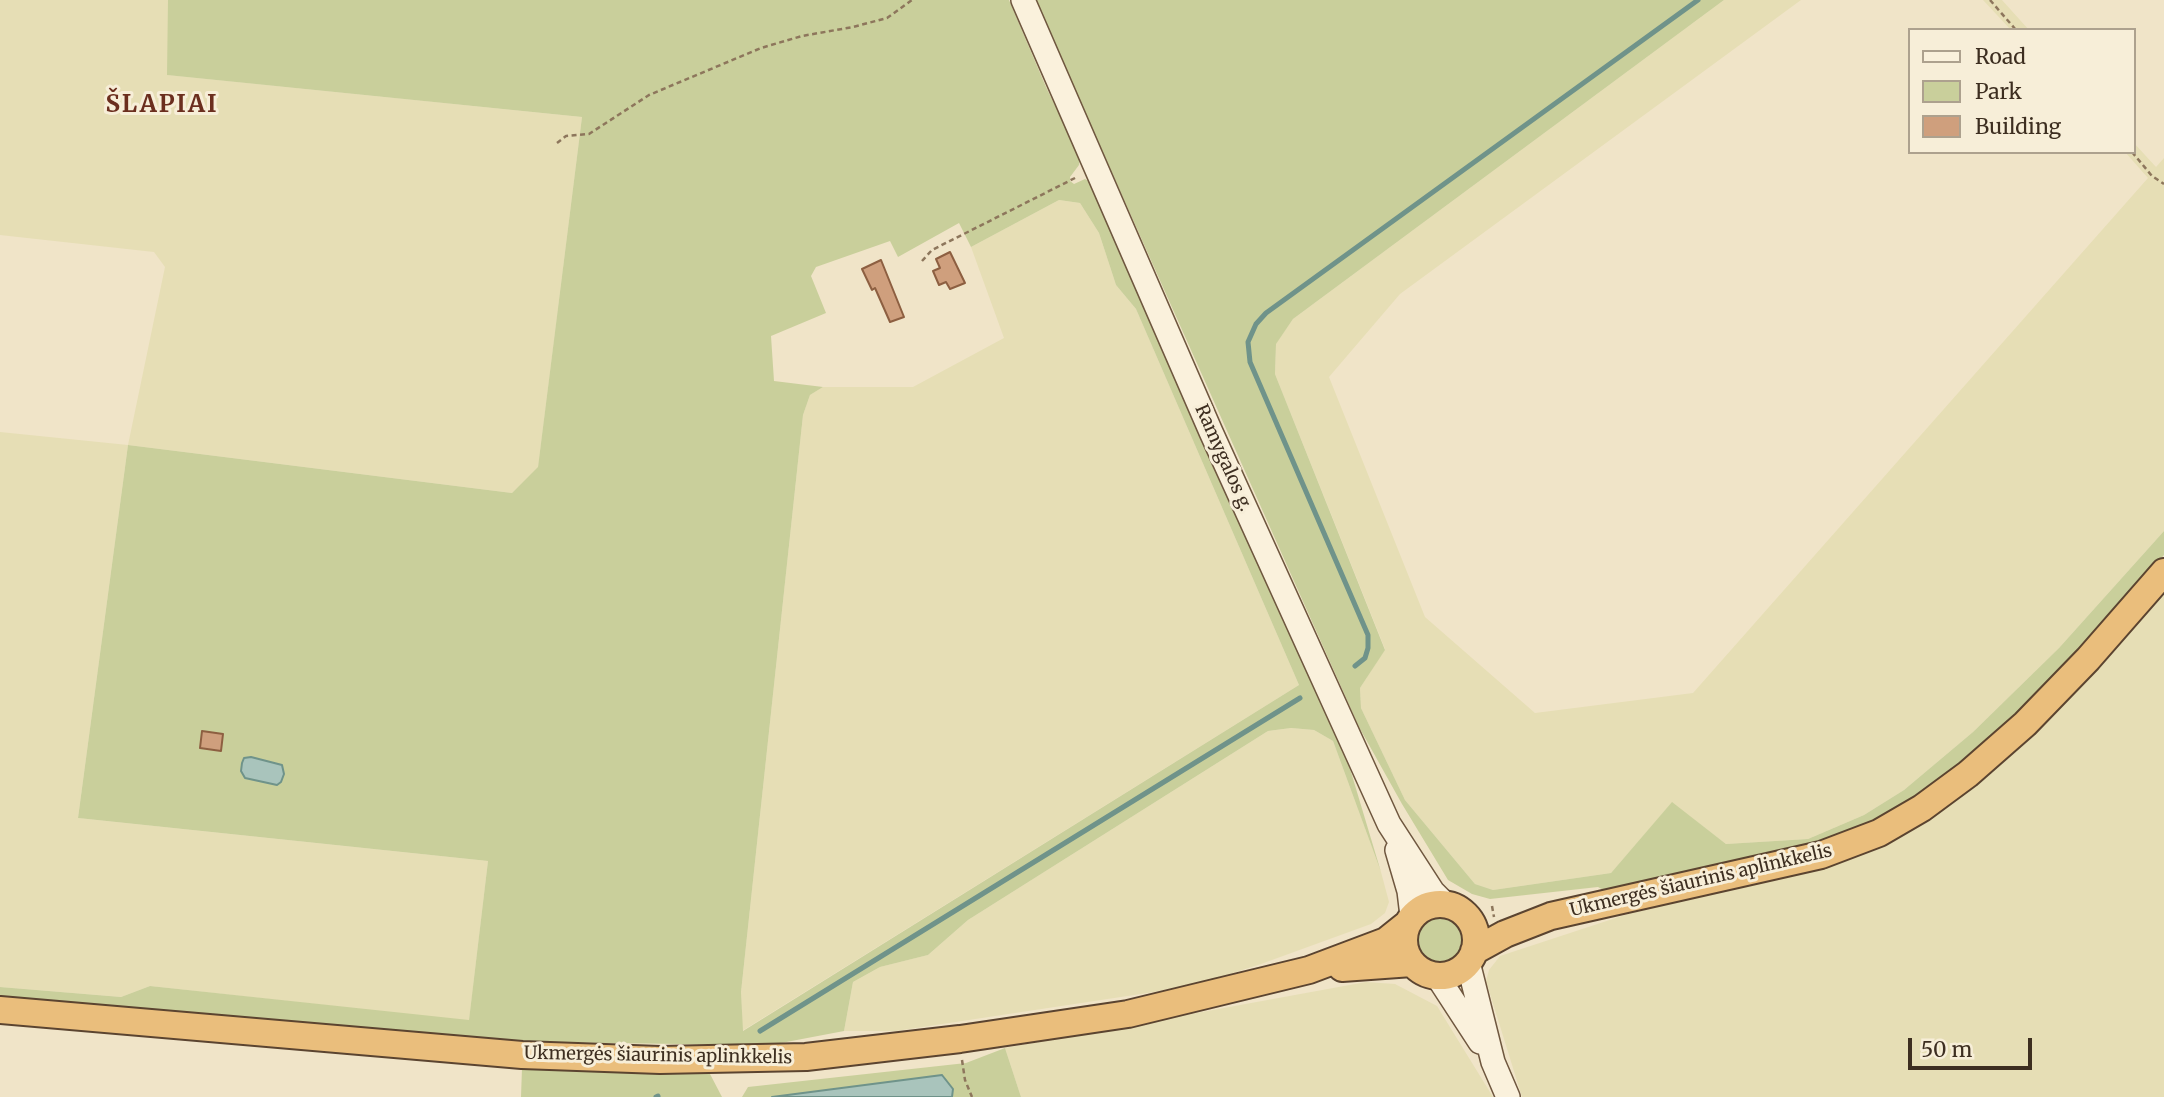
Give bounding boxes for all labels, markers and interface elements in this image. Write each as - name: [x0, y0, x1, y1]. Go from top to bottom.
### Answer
- legend: [1909, 28, 2136, 154]
- text: Road: [1975, 43, 2026, 70]
- text: Park: [1975, 78, 2022, 105]
- district label: ŠLAPIAI: [106, 91, 218, 119]
- text: Building: [1975, 113, 2061, 140]
- street label: Ramygalos g.: [1190, 401, 1256, 515]
- street label: Ukmergės šiaurinis aplinkkelis: [1568, 840, 1834, 922]
- scale bar: [1912, 1024, 2036, 1068]
- text: 50 m: [1921, 1036, 1972, 1063]
- street label: Ukmergės šiaurinis aplinkkelis: [524, 1043, 792, 1069]

